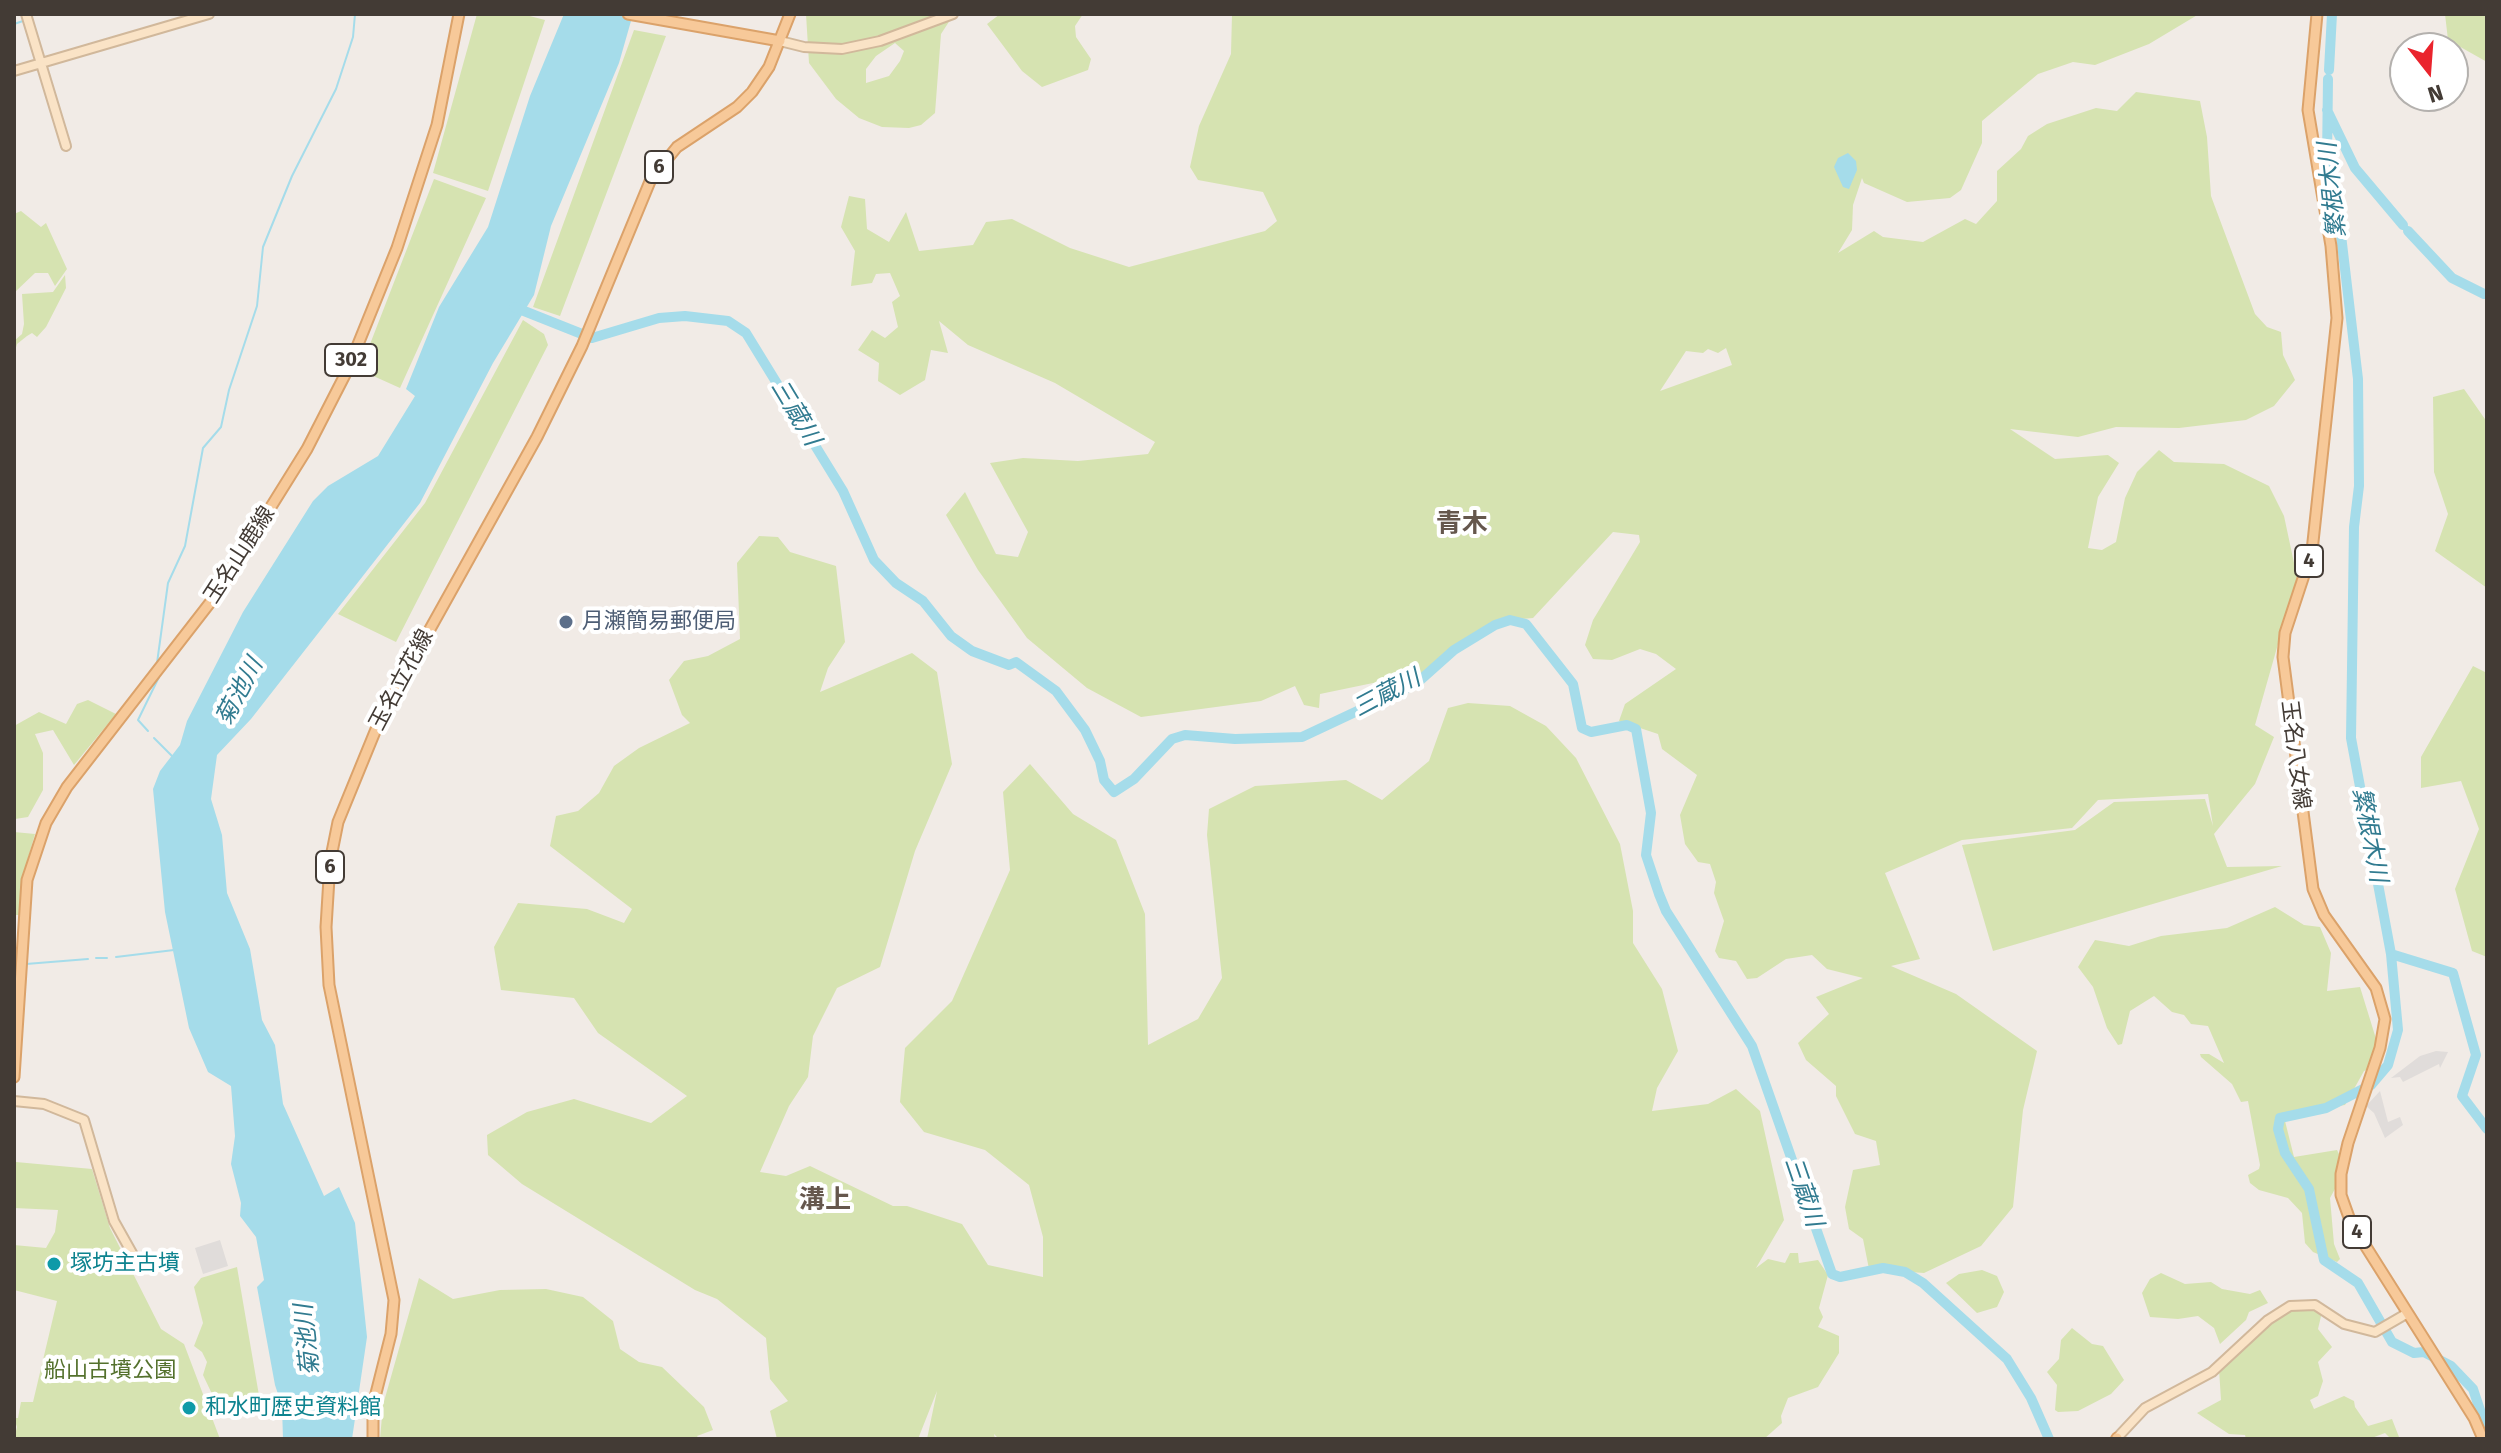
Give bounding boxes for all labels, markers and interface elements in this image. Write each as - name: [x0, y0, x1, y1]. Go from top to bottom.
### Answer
- north arrow: [2389, 32, 2469, 112]
- text: N: [2425, 78, 2447, 109]
- water label: 繁根木川: [2314, 141, 2352, 239]
- road number: 6: [645, 151, 673, 183]
- road number: 302: [325, 344, 377, 376]
- water label: 三蔵川: [764, 375, 826, 451]
- street label: 玉名山鹿線: [199, 502, 281, 608]
- district label: 青木: [1436, 509, 1488, 541]
- road number: 4: [2295, 545, 2323, 577]
- place label: 月瀬簡易郵便局: [582, 609, 736, 635]
- marker: 月瀬簡易郵便局: [557, 613, 575, 631]
- street label: 玉名立花線: [365, 625, 439, 735]
- water label: 菊池川: [210, 653, 270, 731]
- water label: 三蔵川: [1348, 664, 1426, 724]
- street label: 玉名八女線: [2275, 699, 2315, 811]
- water label: 繁根木川: [2346, 785, 2392, 885]
- road number: 6: [316, 851, 344, 883]
- water label: 三蔵川: [1778, 1153, 1828, 1231]
- district label: 溝上: [799, 1185, 851, 1217]
- road number: 4: [2343, 1216, 2371, 1248]
- place label: 塚坊主古墳: [70, 1251, 180, 1277]
- marker: 塚坊主古墳: [45, 1255, 63, 1273]
- water label: 菊池川: [290, 1303, 326, 1377]
- park label: 船山古墳公園: [44, 1358, 176, 1384]
- place label: 和水町歴史資料館: [205, 1395, 381, 1421]
- marker: 和水町歴史資料館: [180, 1399, 198, 1417]

